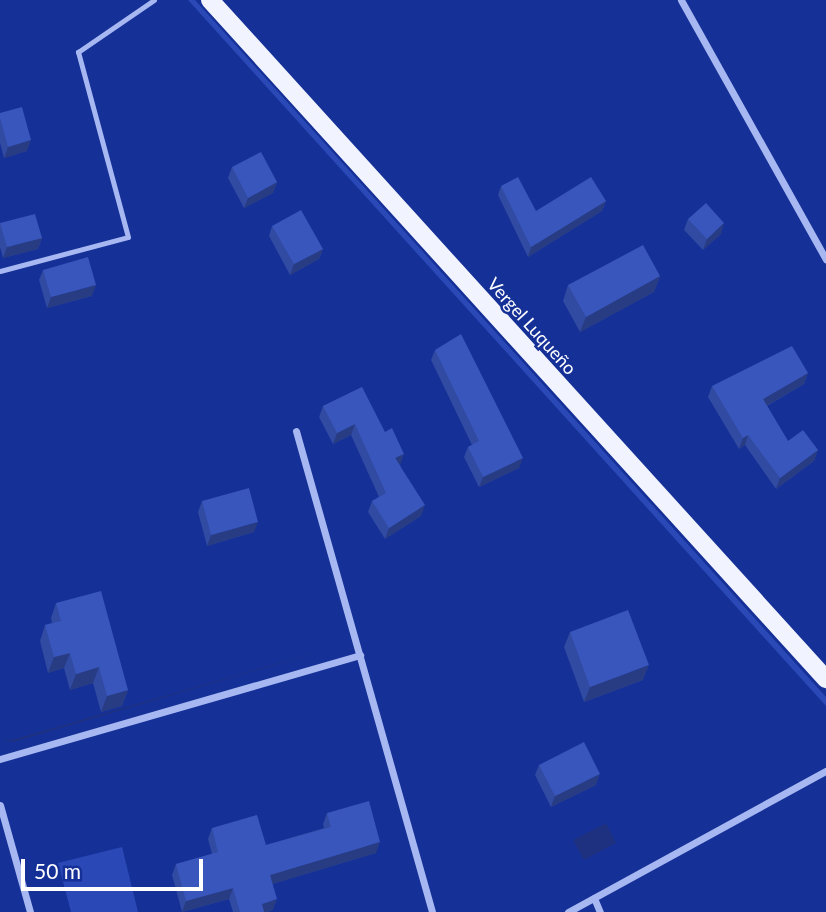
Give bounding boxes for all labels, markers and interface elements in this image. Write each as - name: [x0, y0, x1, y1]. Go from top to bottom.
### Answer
- street label: Vergel Luqueño: [483, 273, 581, 379]
- scale bar: [24, 846, 206, 890]
- text: 50 m: [34, 858, 81, 883]

